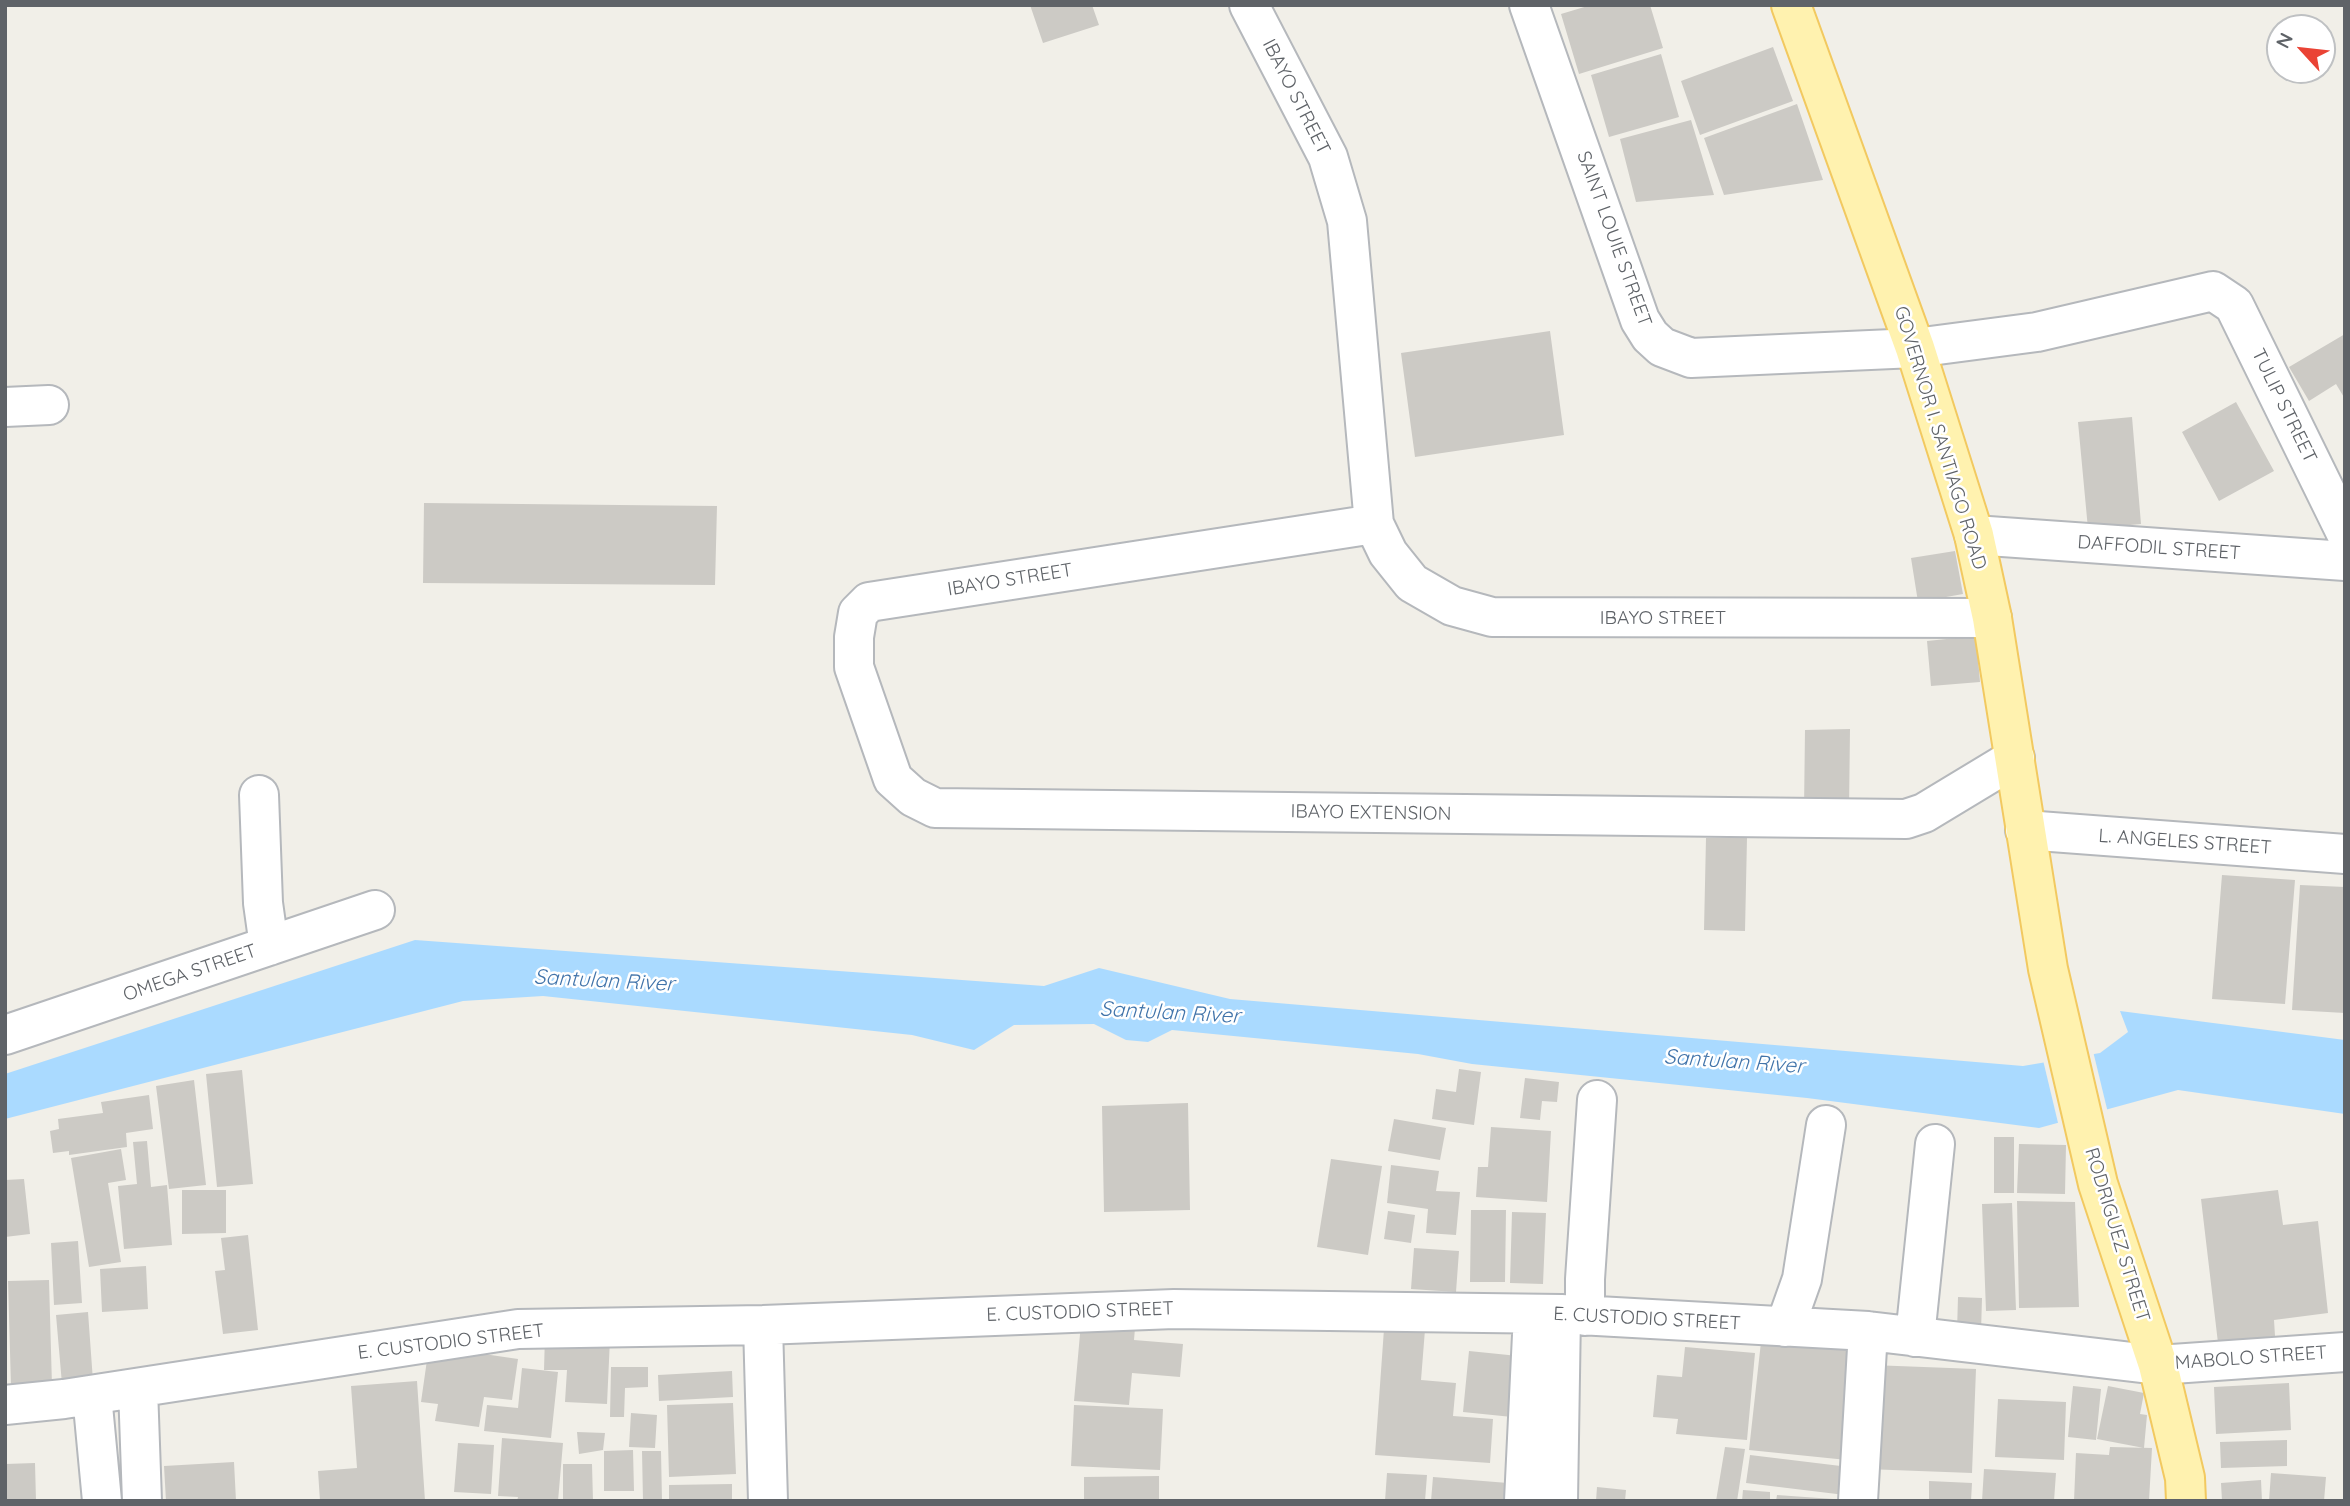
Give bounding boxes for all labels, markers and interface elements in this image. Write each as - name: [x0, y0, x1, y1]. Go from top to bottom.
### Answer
- north arrow: [2266, 14, 2336, 84]
- text: N: [2270, 29, 2298, 52]
- street label: IBAYO STREET: [1257, 36, 1335, 158]
- street label: SAINT LOUIE STREET: [1572, 148, 1656, 330]
- street label: GOVERNOR I. SANTIAGO ROAD: [1889, 303, 1991, 573]
- street label: TULIP STREET: [2247, 345, 2321, 467]
- street label: DAFFODIL STREET: [2077, 531, 2241, 565]
- street label: IBAYO STREET: [946, 559, 1074, 601]
- street label: IBAYO STREET: [1600, 607, 1726, 629]
- street label: IBAYO EXTENSION: [1290, 800, 1452, 826]
- street label: L. ANGELES STREET: [2098, 825, 2272, 859]
- street label: OMEGA STREET: [120, 939, 260, 1007]
- water label: Santulan River: [533, 965, 675, 997]
- water label: Santulan River: [1099, 997, 1241, 1029]
- water label: Santulan River: [1663, 1045, 1805, 1079]
- street label: RODRIGUEZ STREET: [2080, 1145, 2154, 1325]
- street label: E. CUSTODIO STREET: [986, 1297, 1174, 1327]
- street label: E. CUSTODIO STREET: [1553, 1303, 1741, 1335]
- street label: E. CUSTODIO STREET: [357, 1319, 545, 1365]
- street label: MABOLO STREET: [2174, 1341, 2328, 1375]

